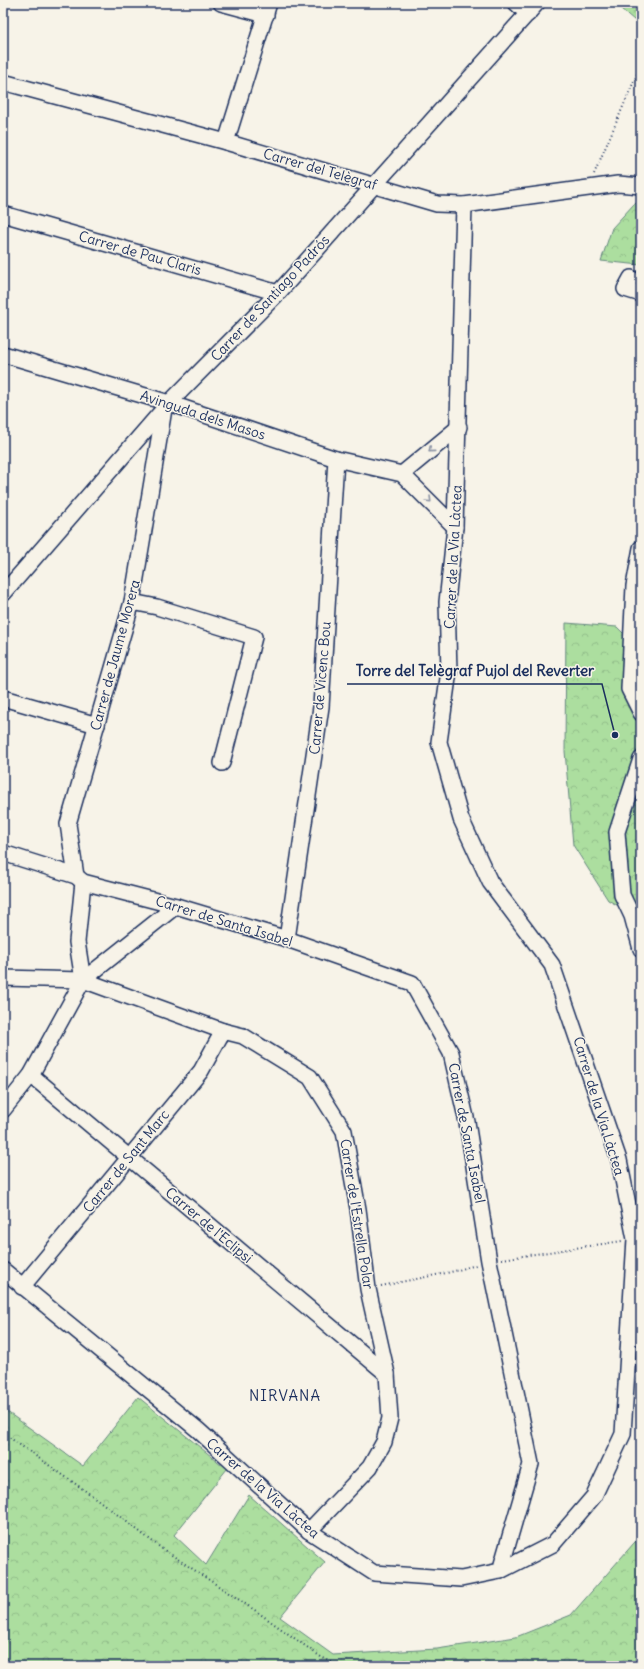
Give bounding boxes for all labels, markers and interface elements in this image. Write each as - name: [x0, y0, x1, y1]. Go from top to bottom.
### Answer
- street label: Carrer del Telègraf: [261, 144, 379, 194]
- street label: Carrer de Pau Claris: [77, 227, 203, 279]
- street label: Carrer de Santiago Padrós: [207, 231, 333, 365]
- street label: Avinguda dels Masos: [138, 386, 268, 444]
- one-way arrow: [428, 446, 435, 453]
- street label: Carrer de la Via Làctea: [440, 485, 466, 629]
- one-way arrow: [424, 495, 432, 503]
- street label: Carrer de Jaume Morera: [86, 578, 144, 732]
- street label: Carrer de Vicenc Bou: [305, 621, 335, 755]
- callout: Torre del Telègraf Pujol del Reverter: [347, 657, 602, 684]
- text: Torre del Telègraf Pujol del Reverter: [356, 661, 595, 681]
- street label: Carrer de Santa Isabel: [153, 892, 295, 950]
- street label: Carrer de la Via Làctea: [569, 1034, 629, 1178]
- street label: Carrer de Santa Isabel: [445, 1061, 489, 1205]
- street label: Carrer de Sant Marc: [79, 1106, 173, 1216]
- street label: Carrer de l'Estrella Polar: [336, 1137, 378, 1291]
- street label: Carrer de l'Eclipsi: [162, 1183, 256, 1267]
- district label: NIRVANA: [249, 1386, 321, 1405]
- street label: Carrer de la Via Làctea: [203, 1434, 323, 1542]

